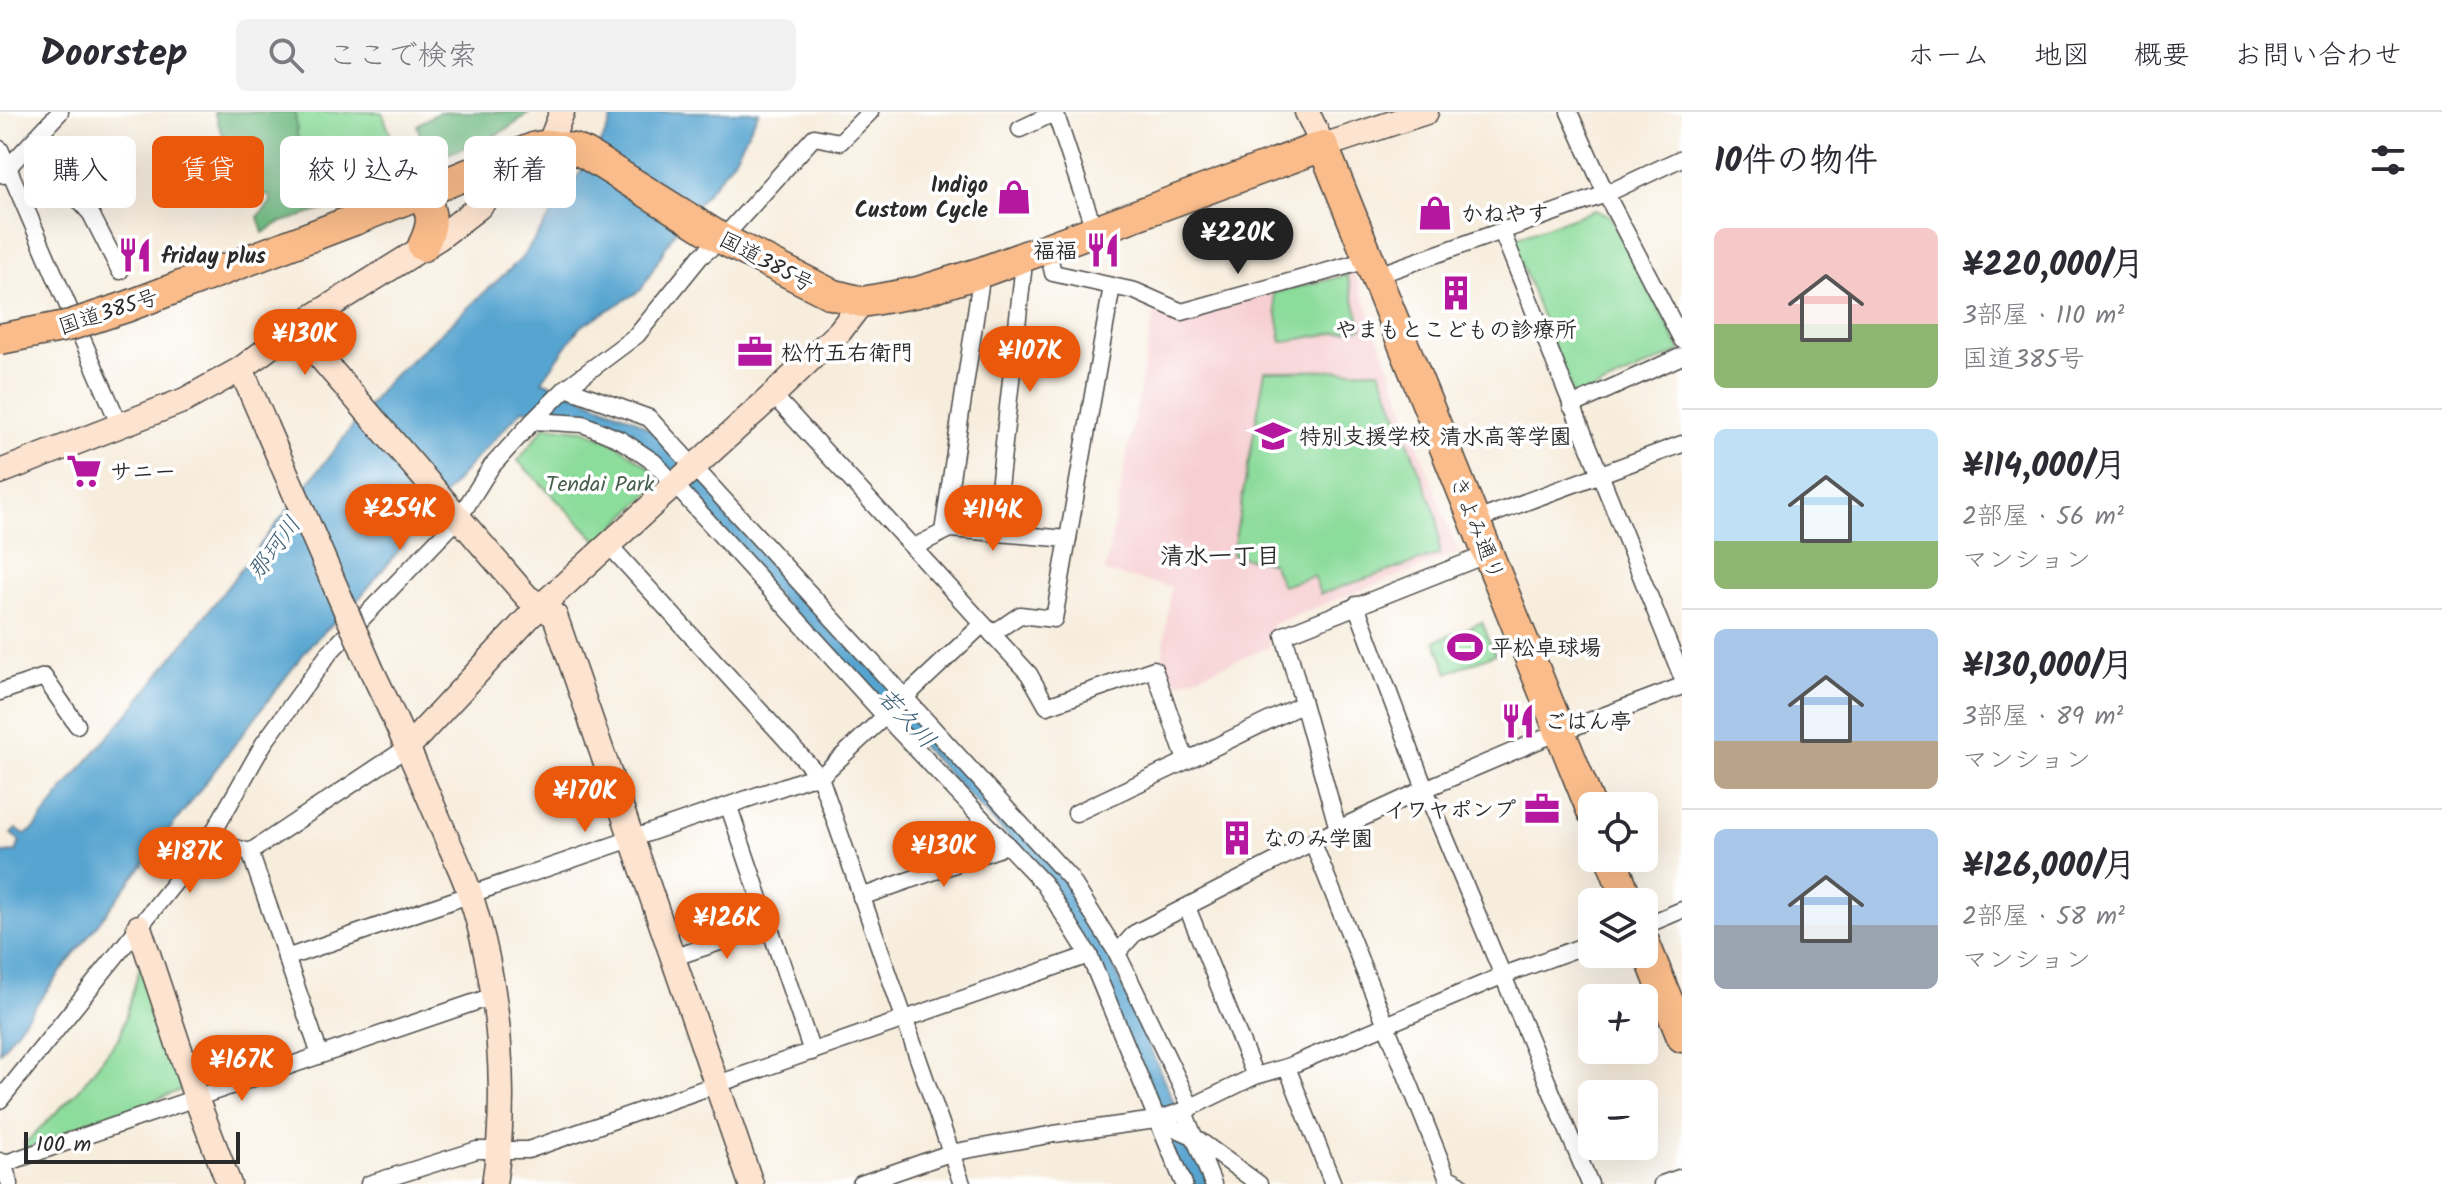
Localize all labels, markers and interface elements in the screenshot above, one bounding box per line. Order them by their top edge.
search box [236,19,796,91]
text: Doorstep [40,25,188,85]
icon: search [264,33,308,77]
text: ここで検索 [328,33,478,81]
text: ホーム [1907,34,1990,79]
text: 地図 [2034,34,2090,79]
text: 概要 [2134,34,2190,79]
text: お問い合わせ [2234,34,2402,79]
text: 10件の物件 [1714,135,1878,189]
chip: 購入 [24,136,136,208]
chip: 賃貸 [152,136,264,208]
chip: 絞り込み [280,136,448,208]
chip: 新着 [464,136,576,208]
icon: filters [2366,138,2410,182]
place label: Indigo Custom Cycle [855,169,988,229]
shop icon: Indigo Custom Cycle [995,178,1033,216]
shop icon: かねやす [1416,194,1454,232]
place label: かねやす [1461,198,1549,233]
pin: ¥220K [1182,208,1294,276]
text: ¥220K [1200,213,1276,255]
street label: 国道385号 [712,223,820,303]
restaurant icon: 福福 [1084,231,1122,269]
place label: 福福 [1033,235,1077,270]
restaurant icon: friday plus [116,236,154,274]
text: ¥220,000/月 [1962,239,2145,293]
place label: friday plus [161,240,267,275]
icon: home [1778,260,1874,356]
building icon: やまもとこどもの診療所 [1437,274,1475,312]
street label: 国道385号 [54,281,163,346]
text: 3部屋 · 110 m² [1962,295,2124,337]
pin: ¥130K [249,309,361,377]
text: ¥130K [271,314,339,356]
place label: やまもとこどもの診療所 [1335,314,1577,349]
pin: ¥107K [974,326,1086,394]
text: ¥107K [997,331,1063,373]
office icon: 松竹五右衛門 [736,333,774,371]
place label: 松竹五右衛門 [781,337,913,372]
text: 国道385号 [1962,339,2084,381]
school or university icon: 特別支援学校 清水高等学園 [1254,417,1292,455]
place label: 特別支援学校 清水高等学園 [1299,421,1571,456]
text: ¥114,000/月 [1962,440,2127,494]
supermarket icon: サニー [65,452,103,490]
place label: サニー [110,456,176,491]
icon: home [1778,461,1874,557]
park label: Tendai Park [546,468,655,503]
street label: きよみ通り [1439,471,1513,586]
pin: ¥254K [344,484,456,552]
pin: ¥114K [937,485,1049,553]
text: ¥254K [363,489,437,531]
text: ¥114K [962,490,1024,532]
text: 2部屋 · 56 m² [1962,496,2124,538]
water label: 那珂川 [238,508,312,589]
district label: 清水一丁目 [1160,538,1280,577]
text: マンション [1962,540,2091,582]
sports icon: 平松卓球場 [1446,628,1484,666]
place label: 平松卓球場 [1491,632,1601,667]
text: ¥130,000/月 [1962,640,2134,694]
icon: home [1778,661,1874,757]
water label: 若久川 [867,679,945,759]
text: 3部屋 · 89 m² [1962,696,2123,738]
restaurant icon: ごはん亭 [1499,702,1537,740]
place label: ごはん亭 [1544,706,1632,741]
text: マンション [1962,740,2091,782]
pin: ¥170K [529,766,641,834]
text: ¥170K [552,771,618,813]
office icon: イワヤポンプ [1523,790,1561,828]
map controls [1578,792,1658,1160]
button: locate [1578,792,1658,872]
place label: イワヤポンプ [1384,794,1516,829]
building icon: なのみ学園 [1218,819,1256,857]
pin: ¥130K [888,821,1000,889]
place label: なのみ学園 [1263,823,1373,858]
text: ¥130K [910,826,978,868]
pin: ¥187K [134,827,246,895]
text: ¥187K [156,832,224,874]
text: ¥126,000/月 [1962,840,2136,894]
icon: home [1778,861,1874,957]
button: layers [1578,888,1658,968]
pin: ¥126K [671,893,783,961]
text: 2部屋 · 58 m² [1962,896,2125,938]
text: ¥126K [693,898,761,940]
text: マンション [1962,940,2091,982]
button: + [1578,984,1658,1064]
pin: ¥167K [186,1035,298,1103]
text: ¥167K [209,1040,275,1082]
button: − [1578,1080,1658,1160]
scale bar [24,1128,240,1164]
text: 100 m [36,1128,91,1163]

